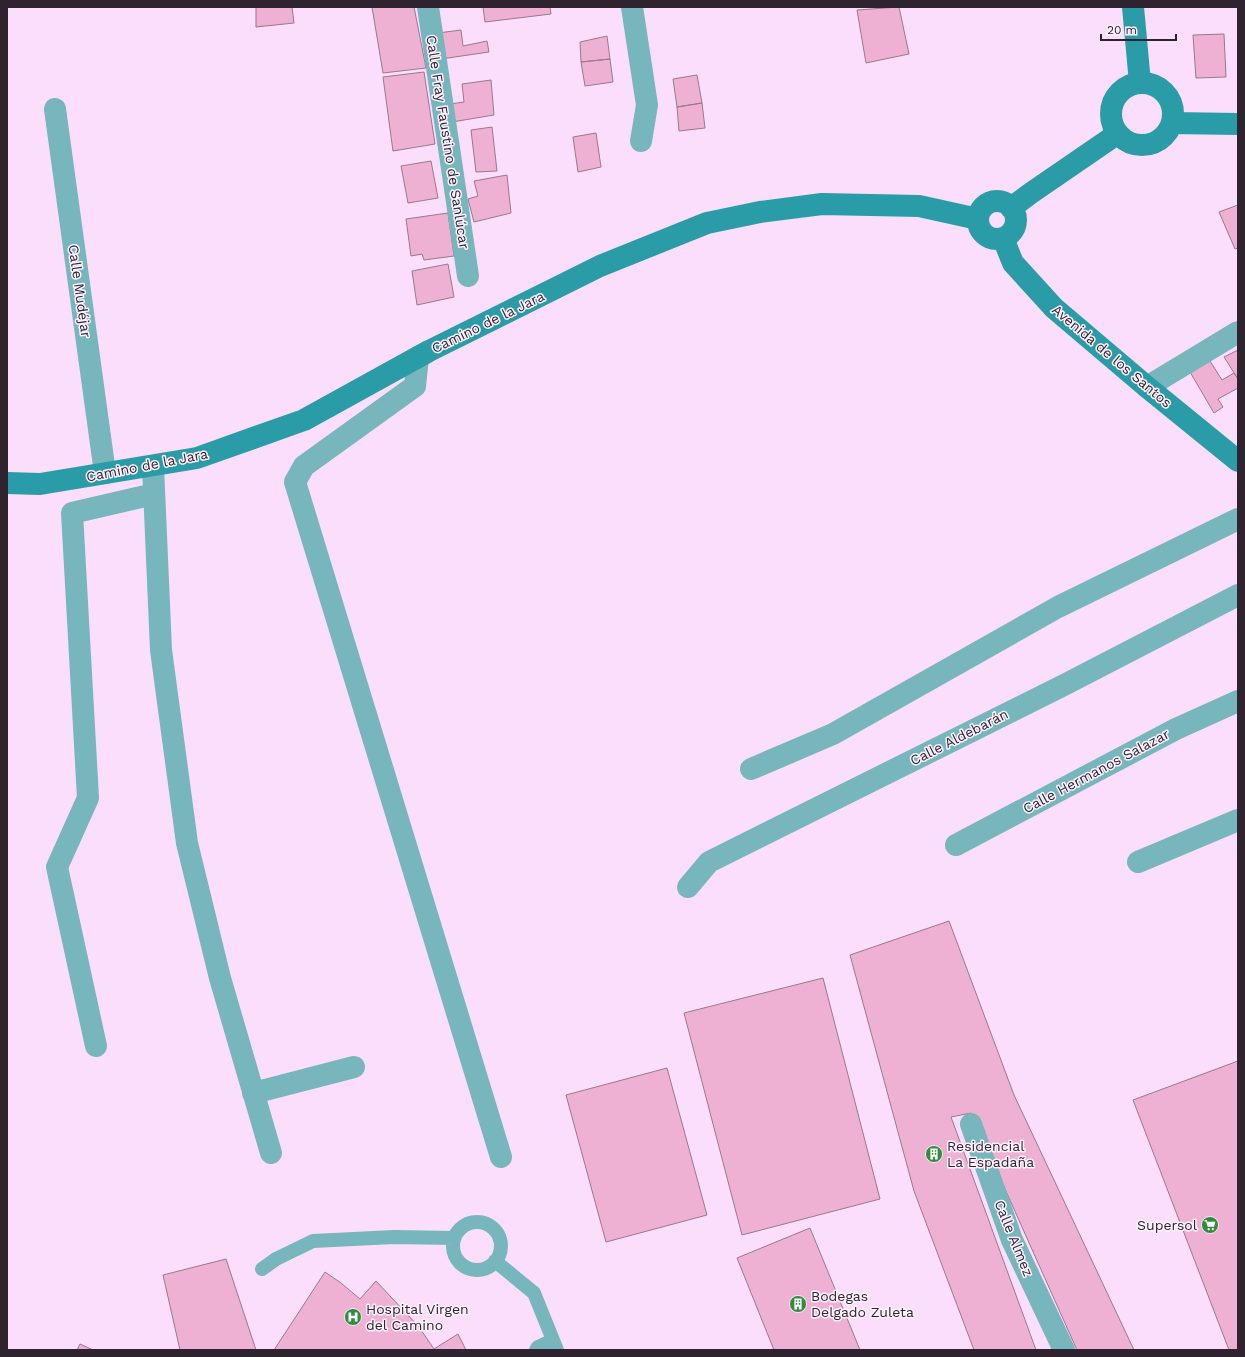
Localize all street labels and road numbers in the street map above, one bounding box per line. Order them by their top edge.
street label: Calle Fray Faustino de Sanlúcar [423,34,473,250]
street label: Calle Mudéjar [66,244,94,339]
street label: Camino de la Jara [429,288,547,356]
street label: Avenida de los Santos [1049,301,1175,411]
street label: Camino de la Jara [85,445,209,485]
street label: Calle Aldebarán [907,705,1011,769]
street label: Calle Hermanos Salazar [1020,725,1172,816]
street label: Calle Almez [991,1198,1037,1278]

